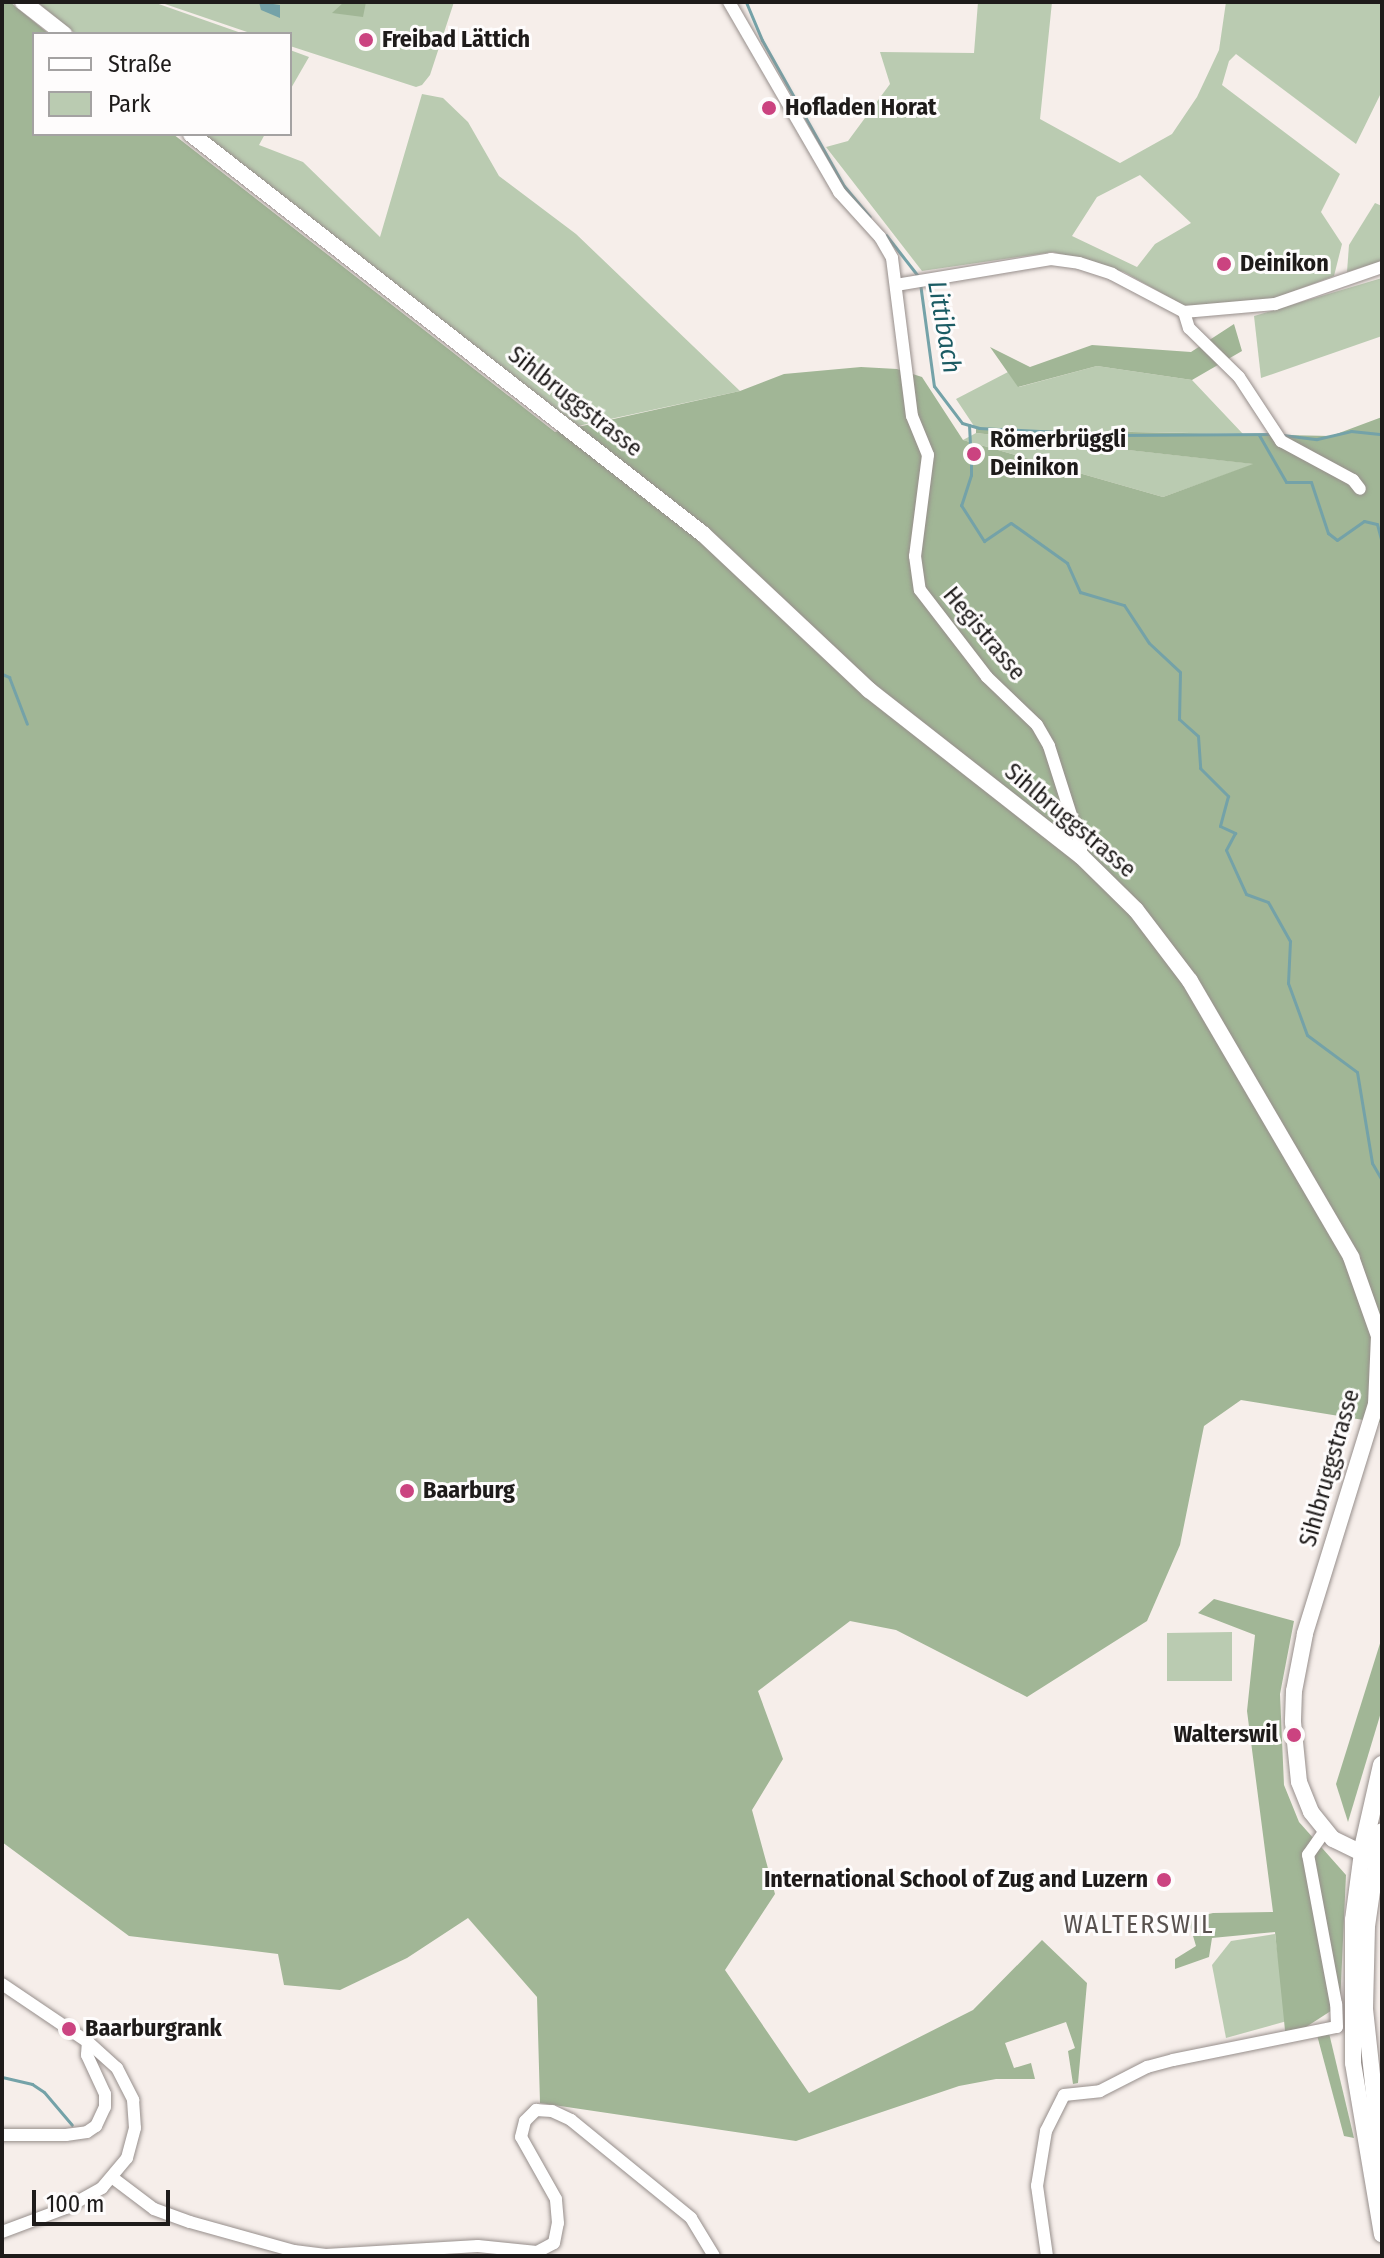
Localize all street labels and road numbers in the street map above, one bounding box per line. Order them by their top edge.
street label: Sihlbruggstrasse [502,341,648,463]
street label: Hegistrasse [937,581,1031,687]
street label: Sihlbruggstrasse [999,758,1141,884]
street label: Sihlbruggstrasse [1294,1386,1366,1550]

